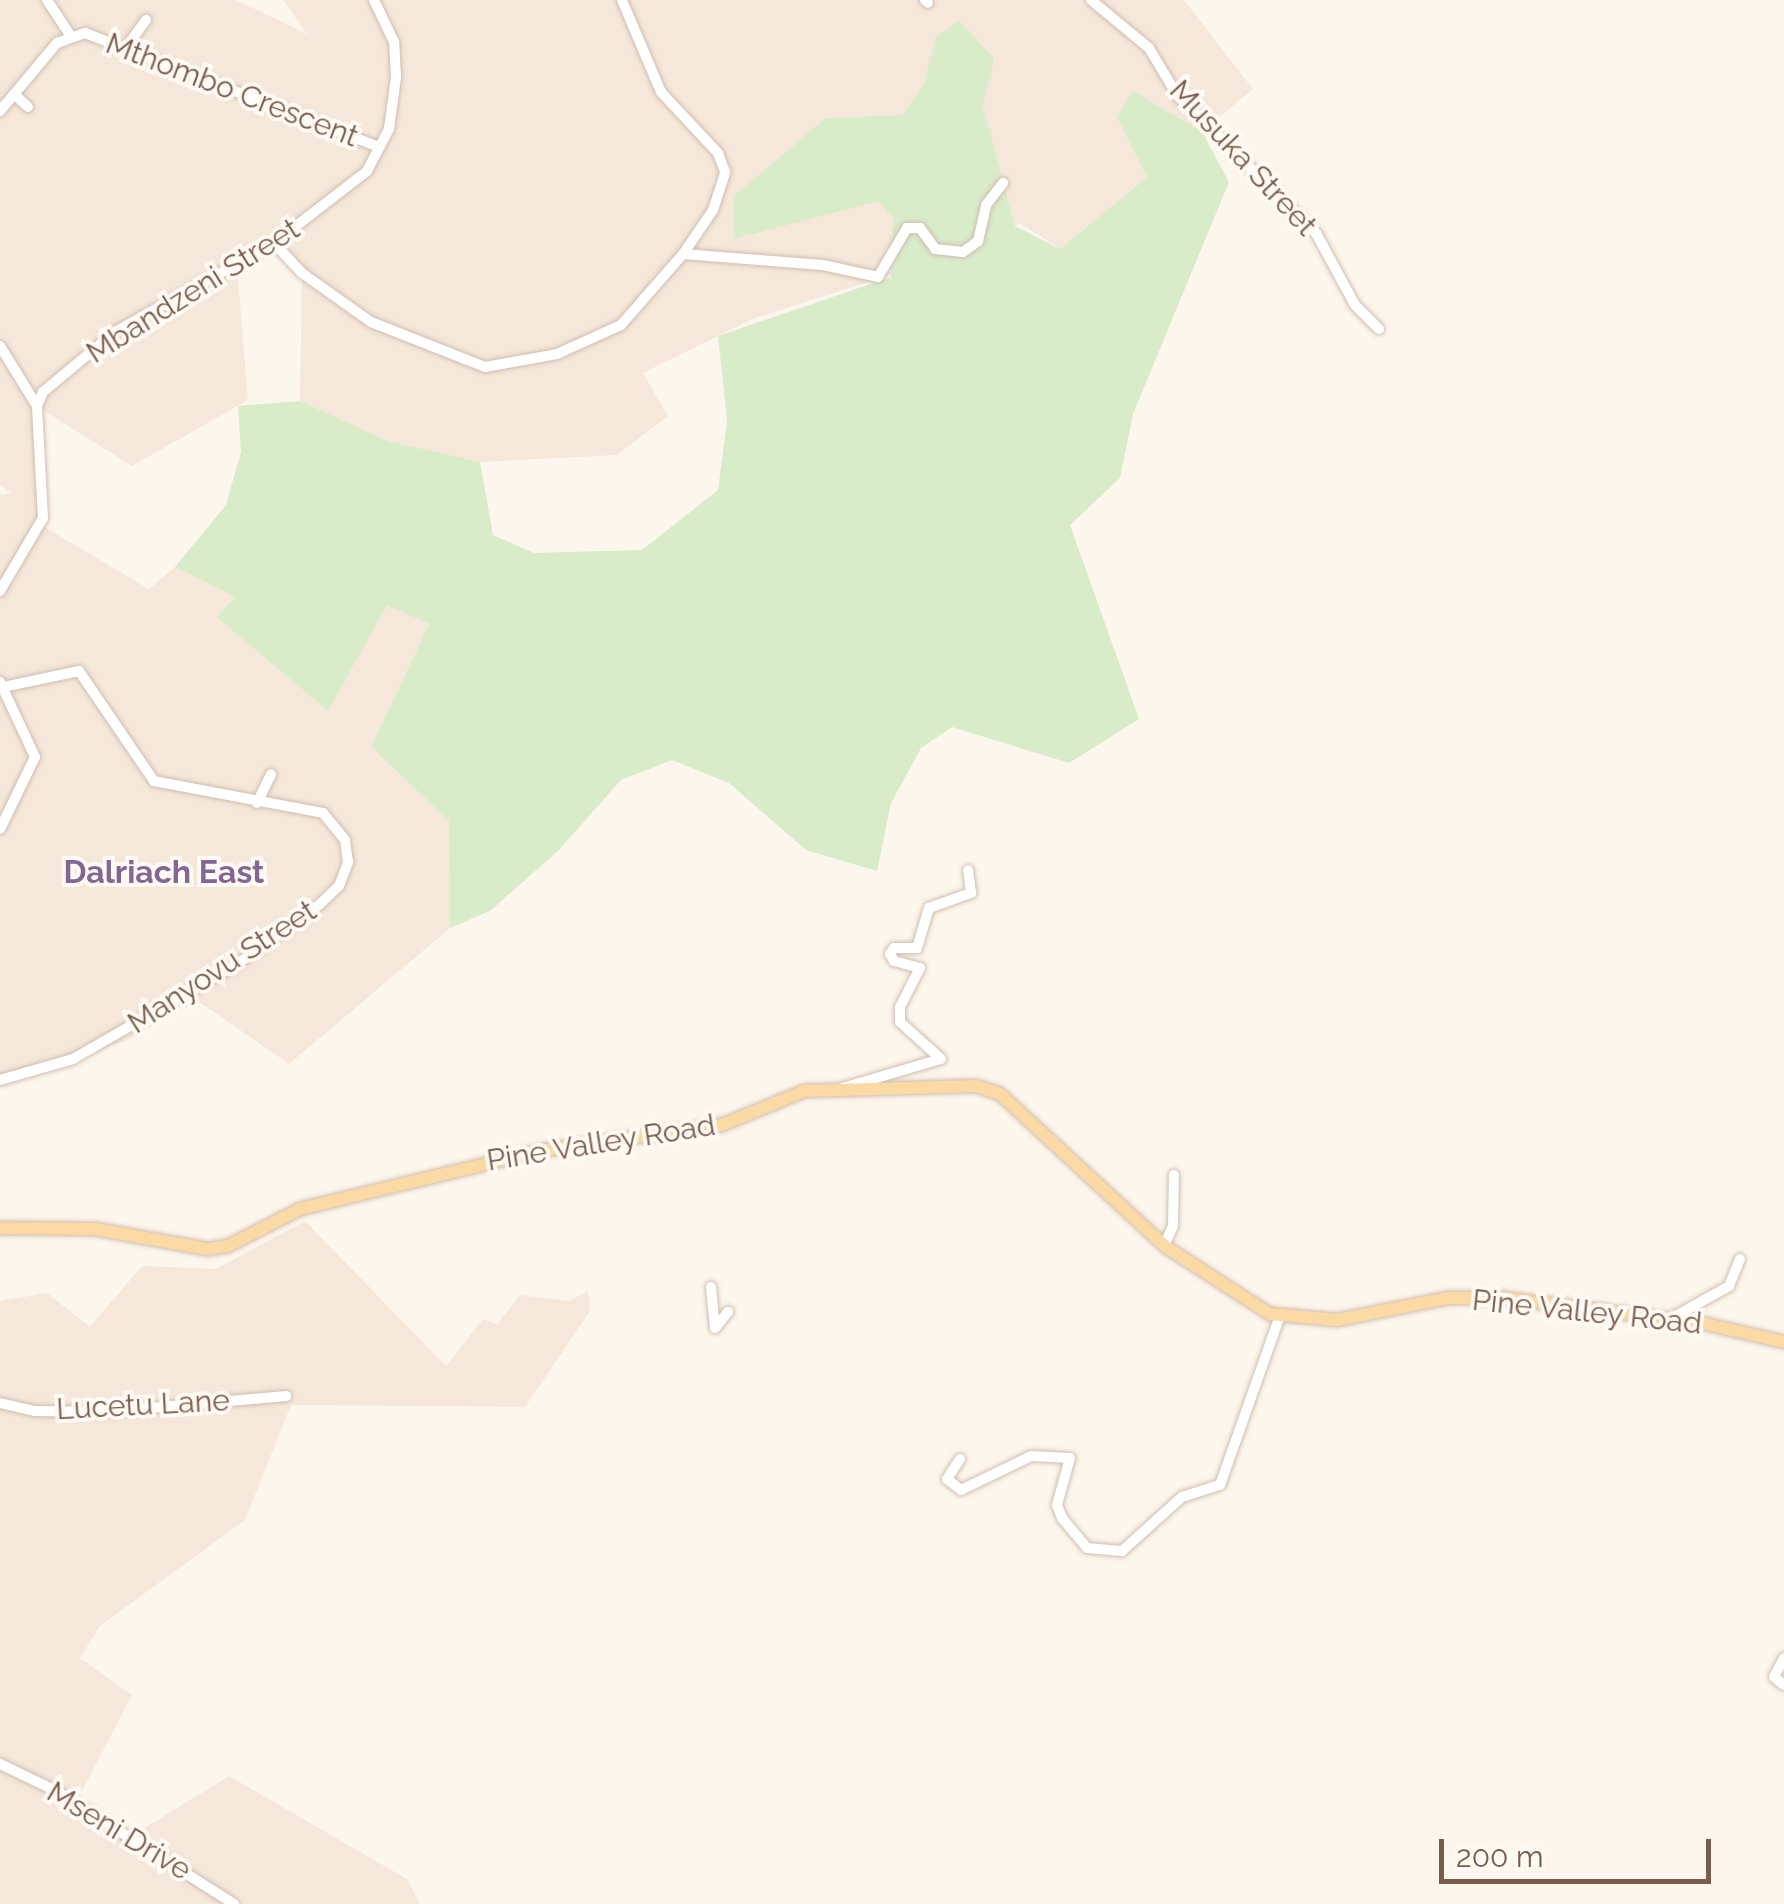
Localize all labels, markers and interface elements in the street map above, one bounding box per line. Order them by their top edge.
street label: Mthombo Crescent [101,25,363,155]
street label: Musuka Street [1162,73,1324,243]
street label: Mbandzeni Street [80,211,306,371]
district label: Dalriach East [64,853,264,891]
street label: Manyovu Street [121,893,323,1041]
street label: Pine Valley Road [483,1107,719,1179]
street label: Pine Valley Road [1470,1282,1704,1342]
street label: Lucetu Lane [55,1382,231,1428]
street label: Mseni Drive [41,1774,197,1888]
scale bar [1444,1819,1716,1881]
text: 200 m [1456,1839,1544,1874]

